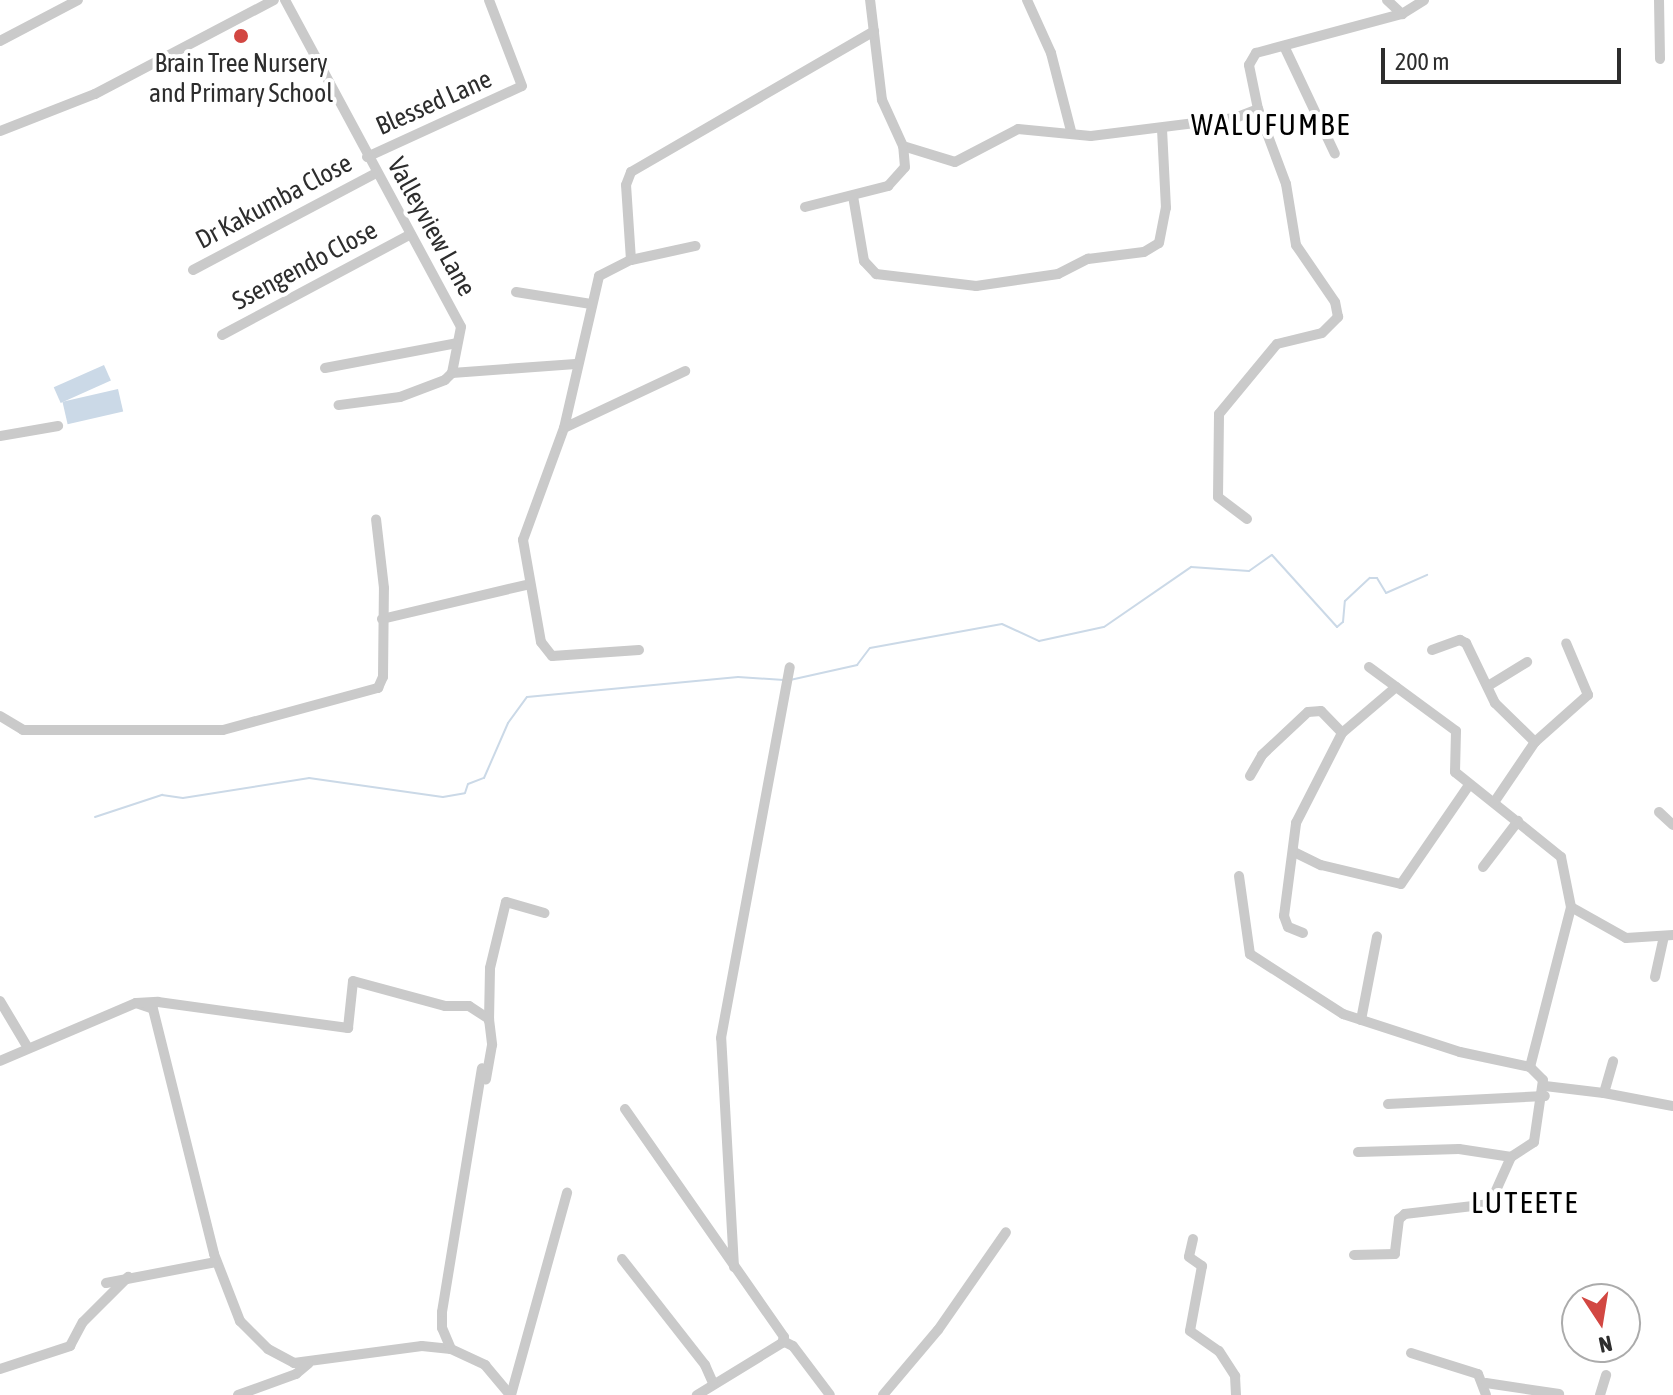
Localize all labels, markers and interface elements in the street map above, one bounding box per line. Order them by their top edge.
marker: Brain Tree Nursery and Primary School [232,27,250,45]
scale bar [1385,32,1625,82]
place label: Brain Tree Nursery and Primary School [149,48,333,110]
text: 200 m [1395,48,1449,75]
street label: Blessed Lane [371,64,497,142]
district label: WALUFUMBE [1191,106,1351,142]
street label: Dr Kakumba Close [191,148,357,256]
street label: Valleyview Lane [380,152,482,302]
street label: Ssengendo Close [227,215,383,317]
district label: LUTEETE [1471,1184,1579,1220]
north arrow [1561,1283,1641,1363]
text: N [1597,1330,1615,1359]

